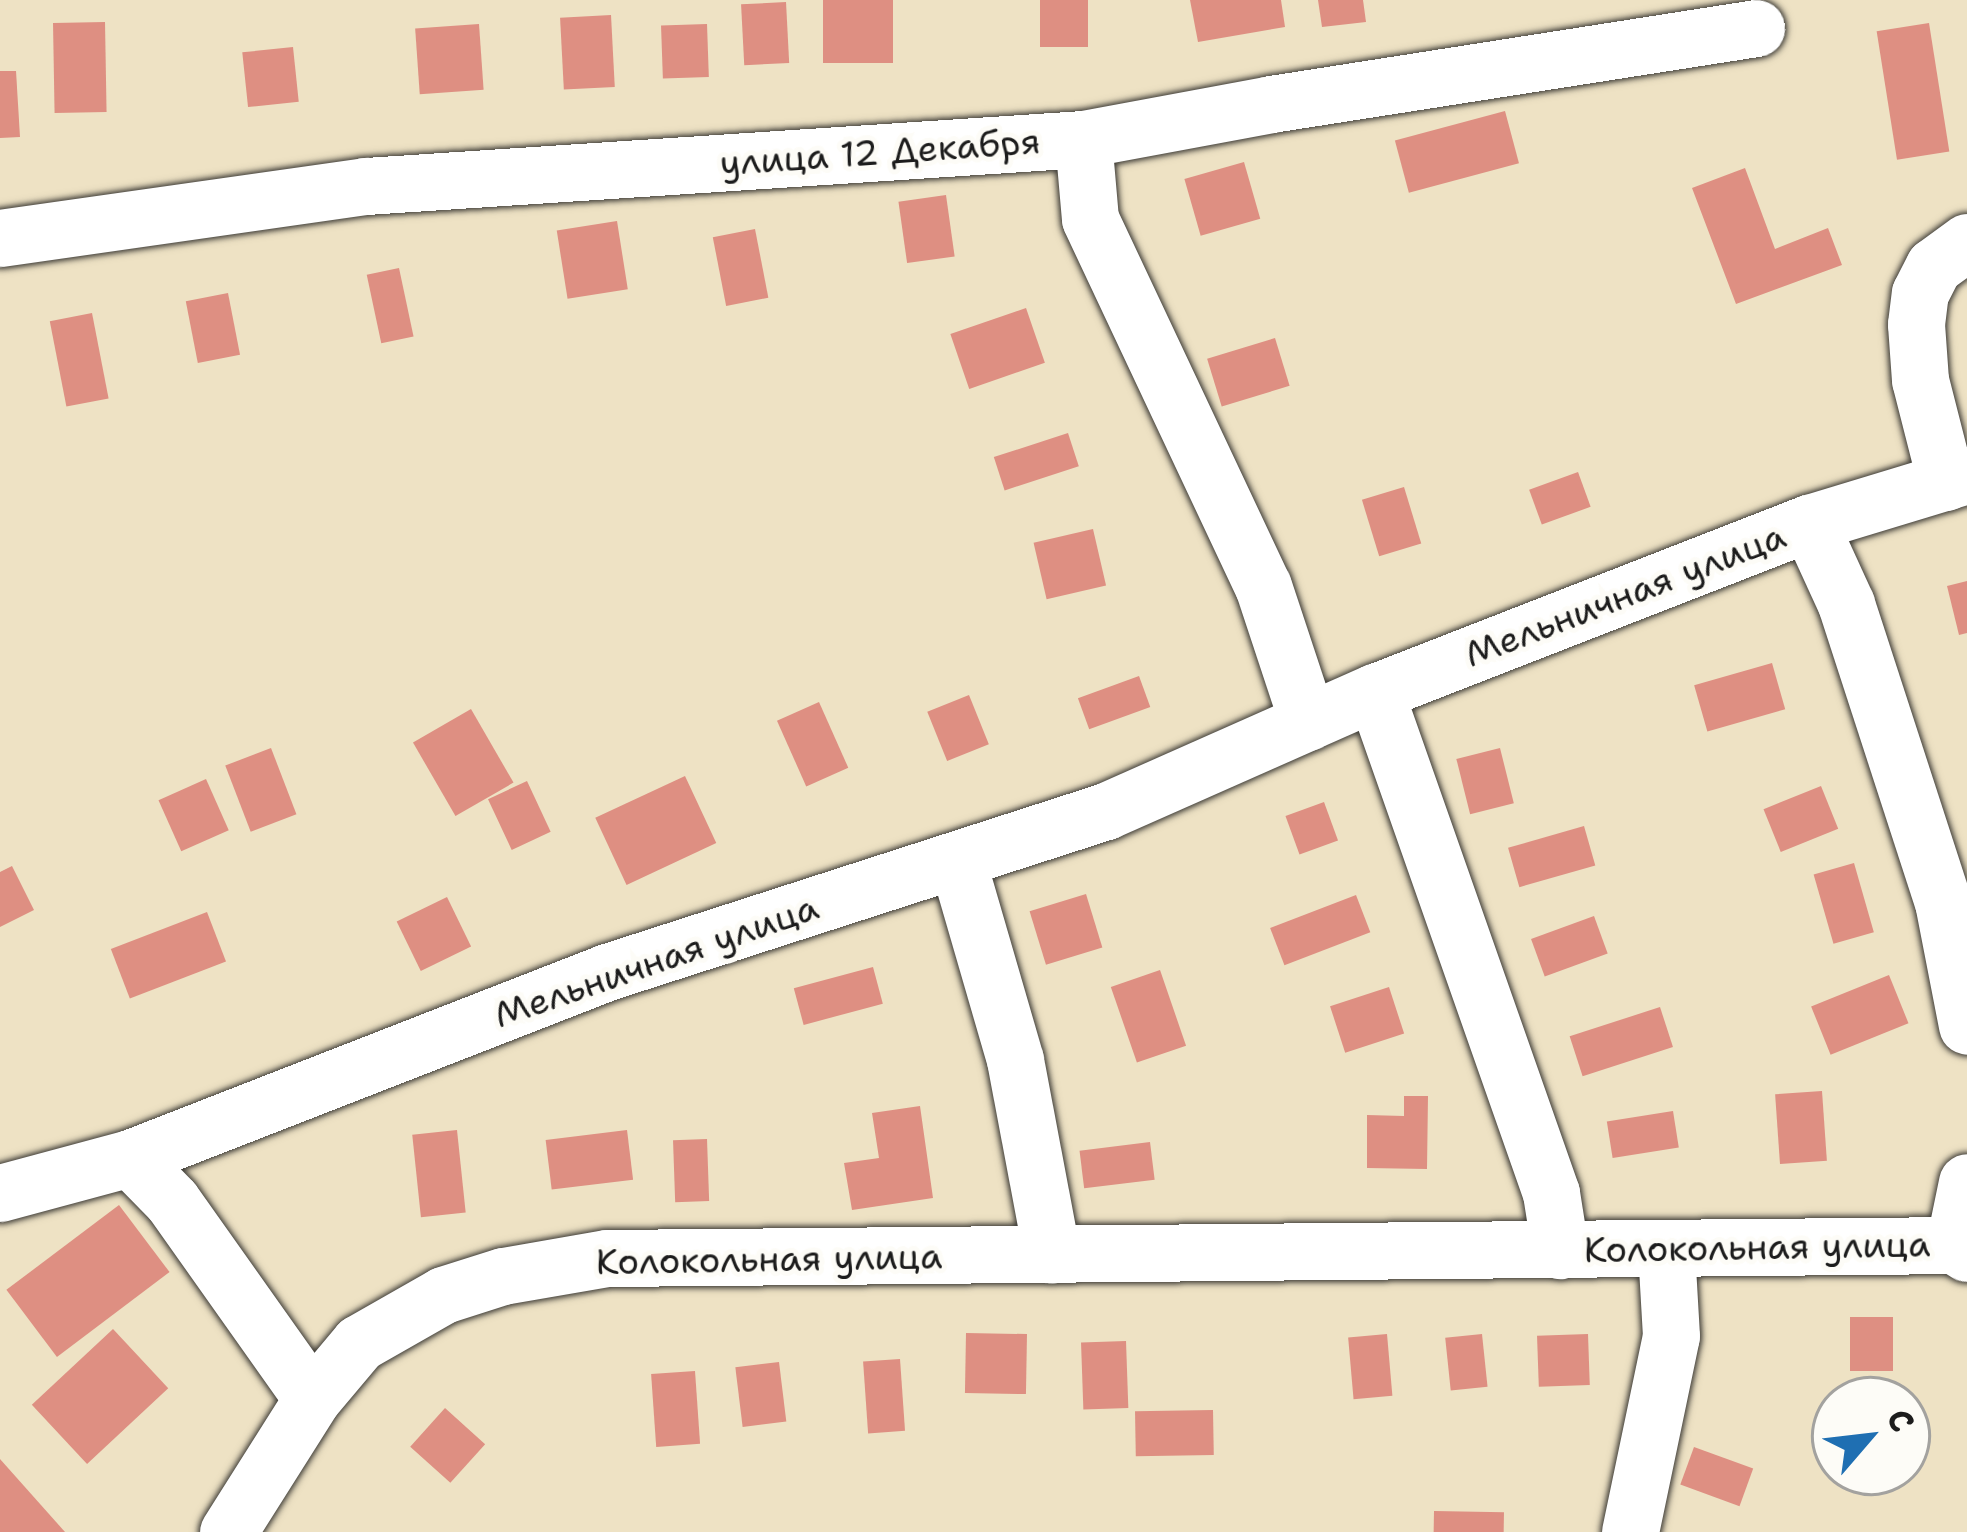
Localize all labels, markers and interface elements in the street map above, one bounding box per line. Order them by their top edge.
street label: улица 12 Декабря [718,119,1042,185]
street label: Мельничная улица [1459,514,1791,676]
street label: Мельничная улица [488,885,824,1037]
street label: Колокольная улица [1583,1222,1931,1272]
street label: Колокольная улица [595,1234,943,1284]
north arrow [1811,1376,1931,1496]
text: С [1876,1401,1925,1440]

